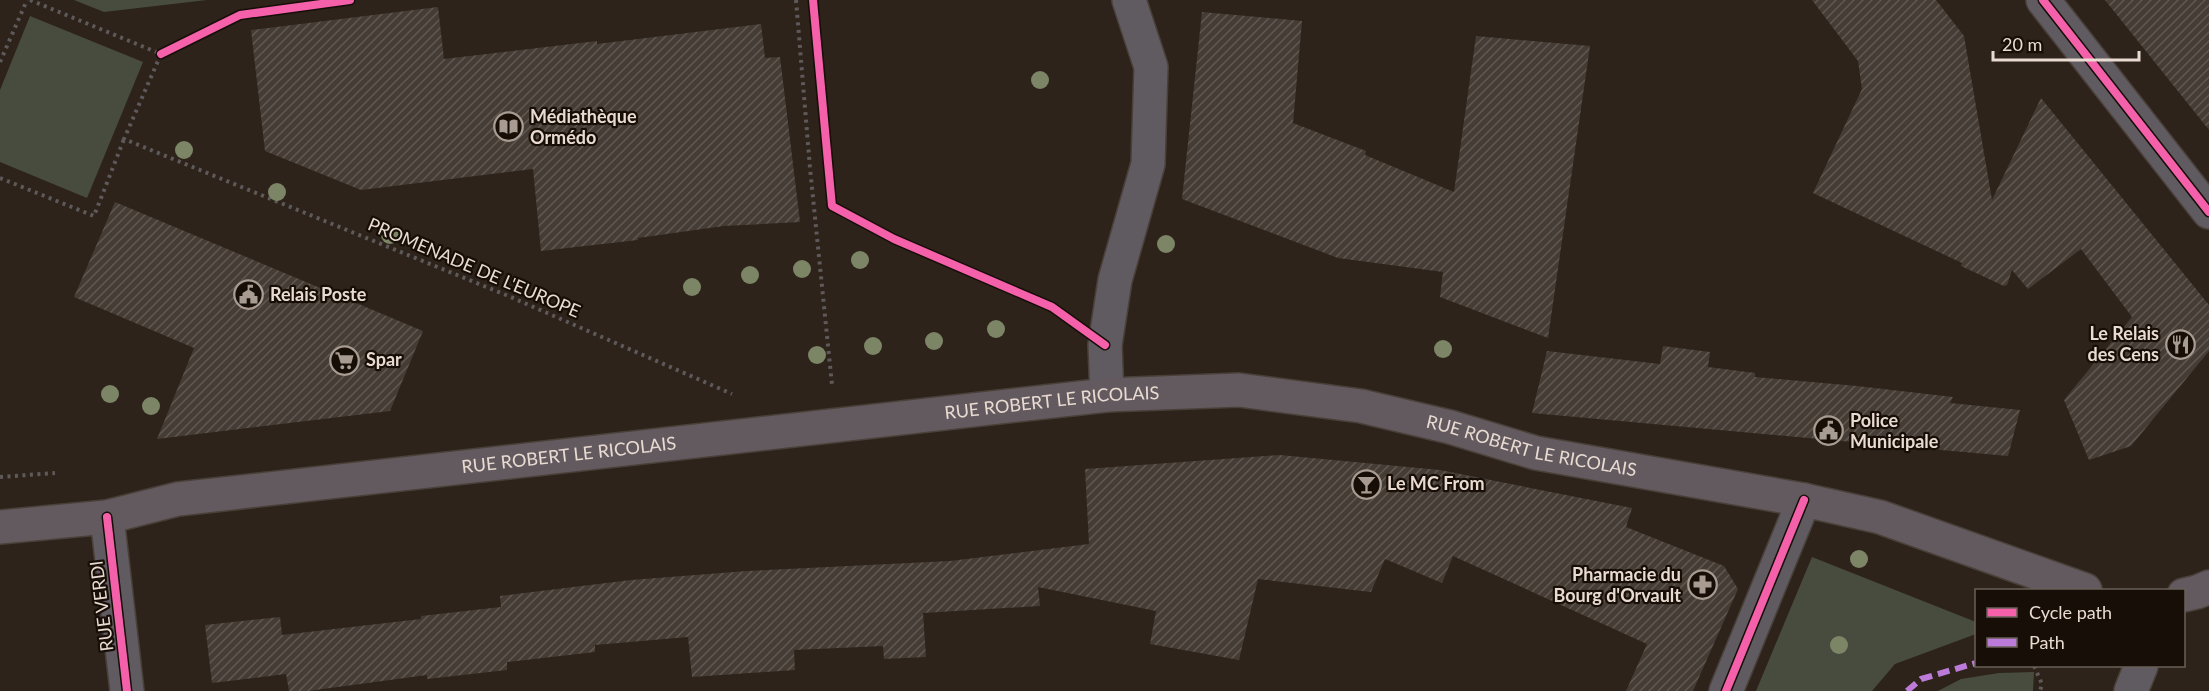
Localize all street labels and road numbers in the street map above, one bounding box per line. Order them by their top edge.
street label: PROMENADE DE L'EUROPE [365,212,584,322]
street label: RUE ROBERT LE RICOLAIS [943,381,1160,423]
street label: RUE ROBERT LE RICOLAIS [1424,410,1638,480]
street label: RUE ROBERT LE RICOLAIS [460,431,677,477]
street label: RUE VERDI [85,559,117,653]

